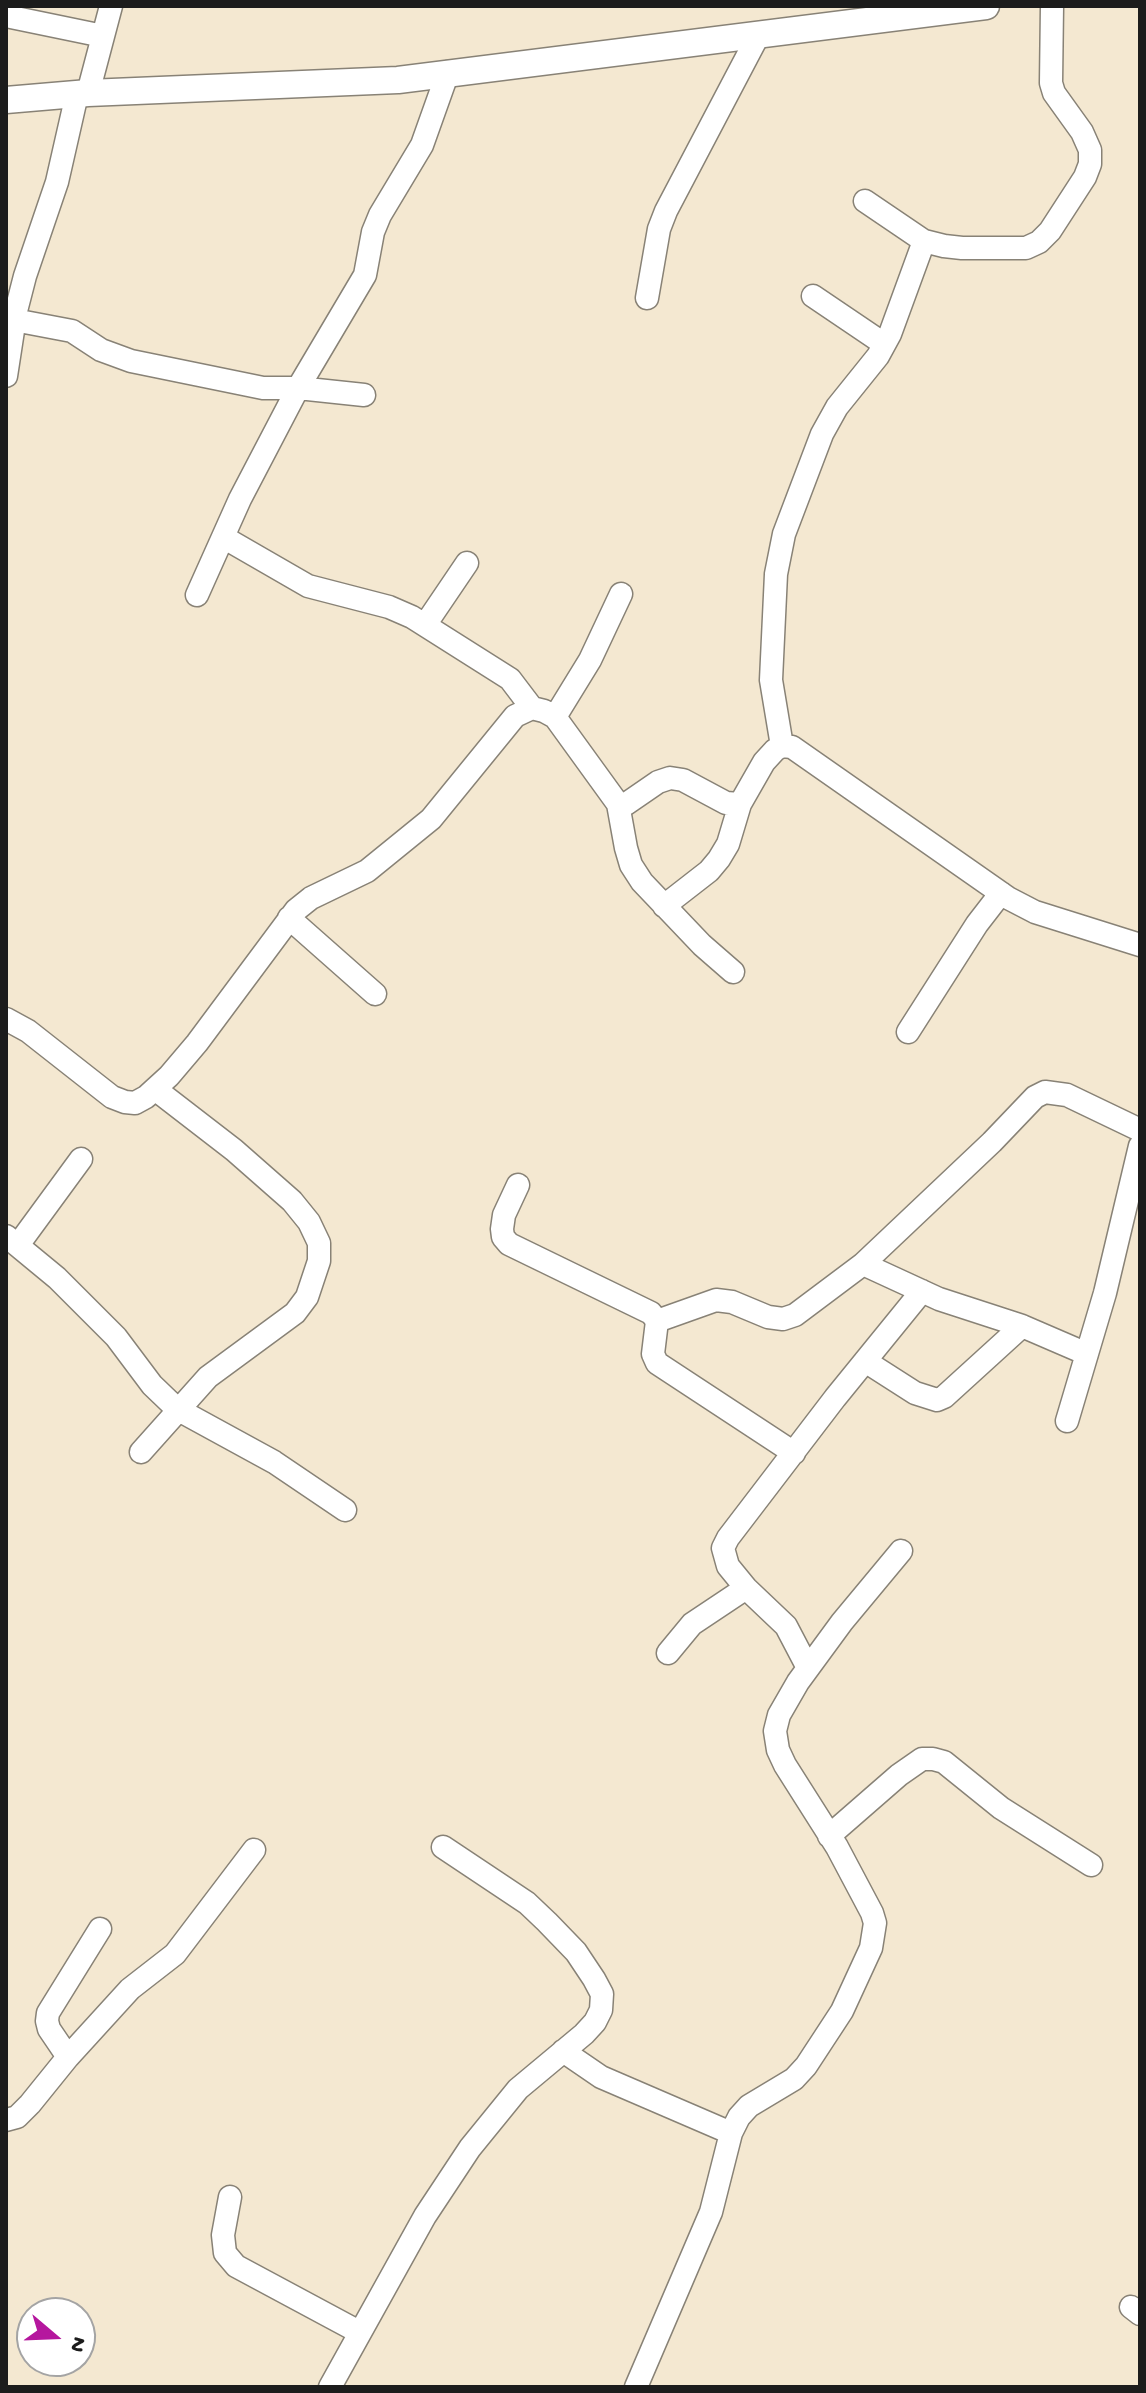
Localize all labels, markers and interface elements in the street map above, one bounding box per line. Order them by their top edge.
north arrow [16,2297,96,2377]
text: N [62,2333,91,2355]

